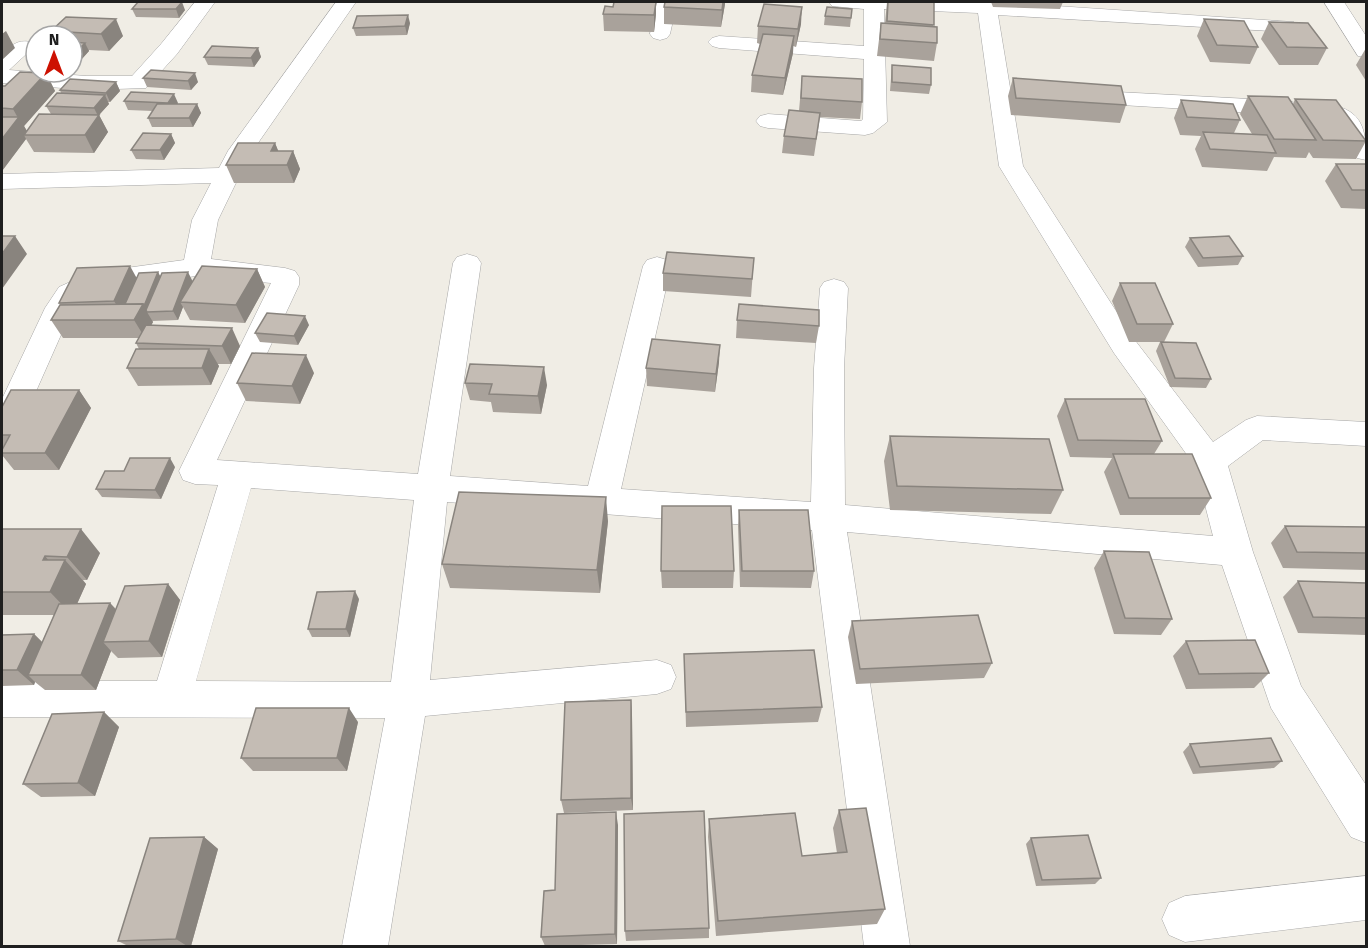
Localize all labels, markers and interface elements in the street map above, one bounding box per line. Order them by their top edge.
north arrow [24,24,84,84]
text: N [49,30,59,49]

